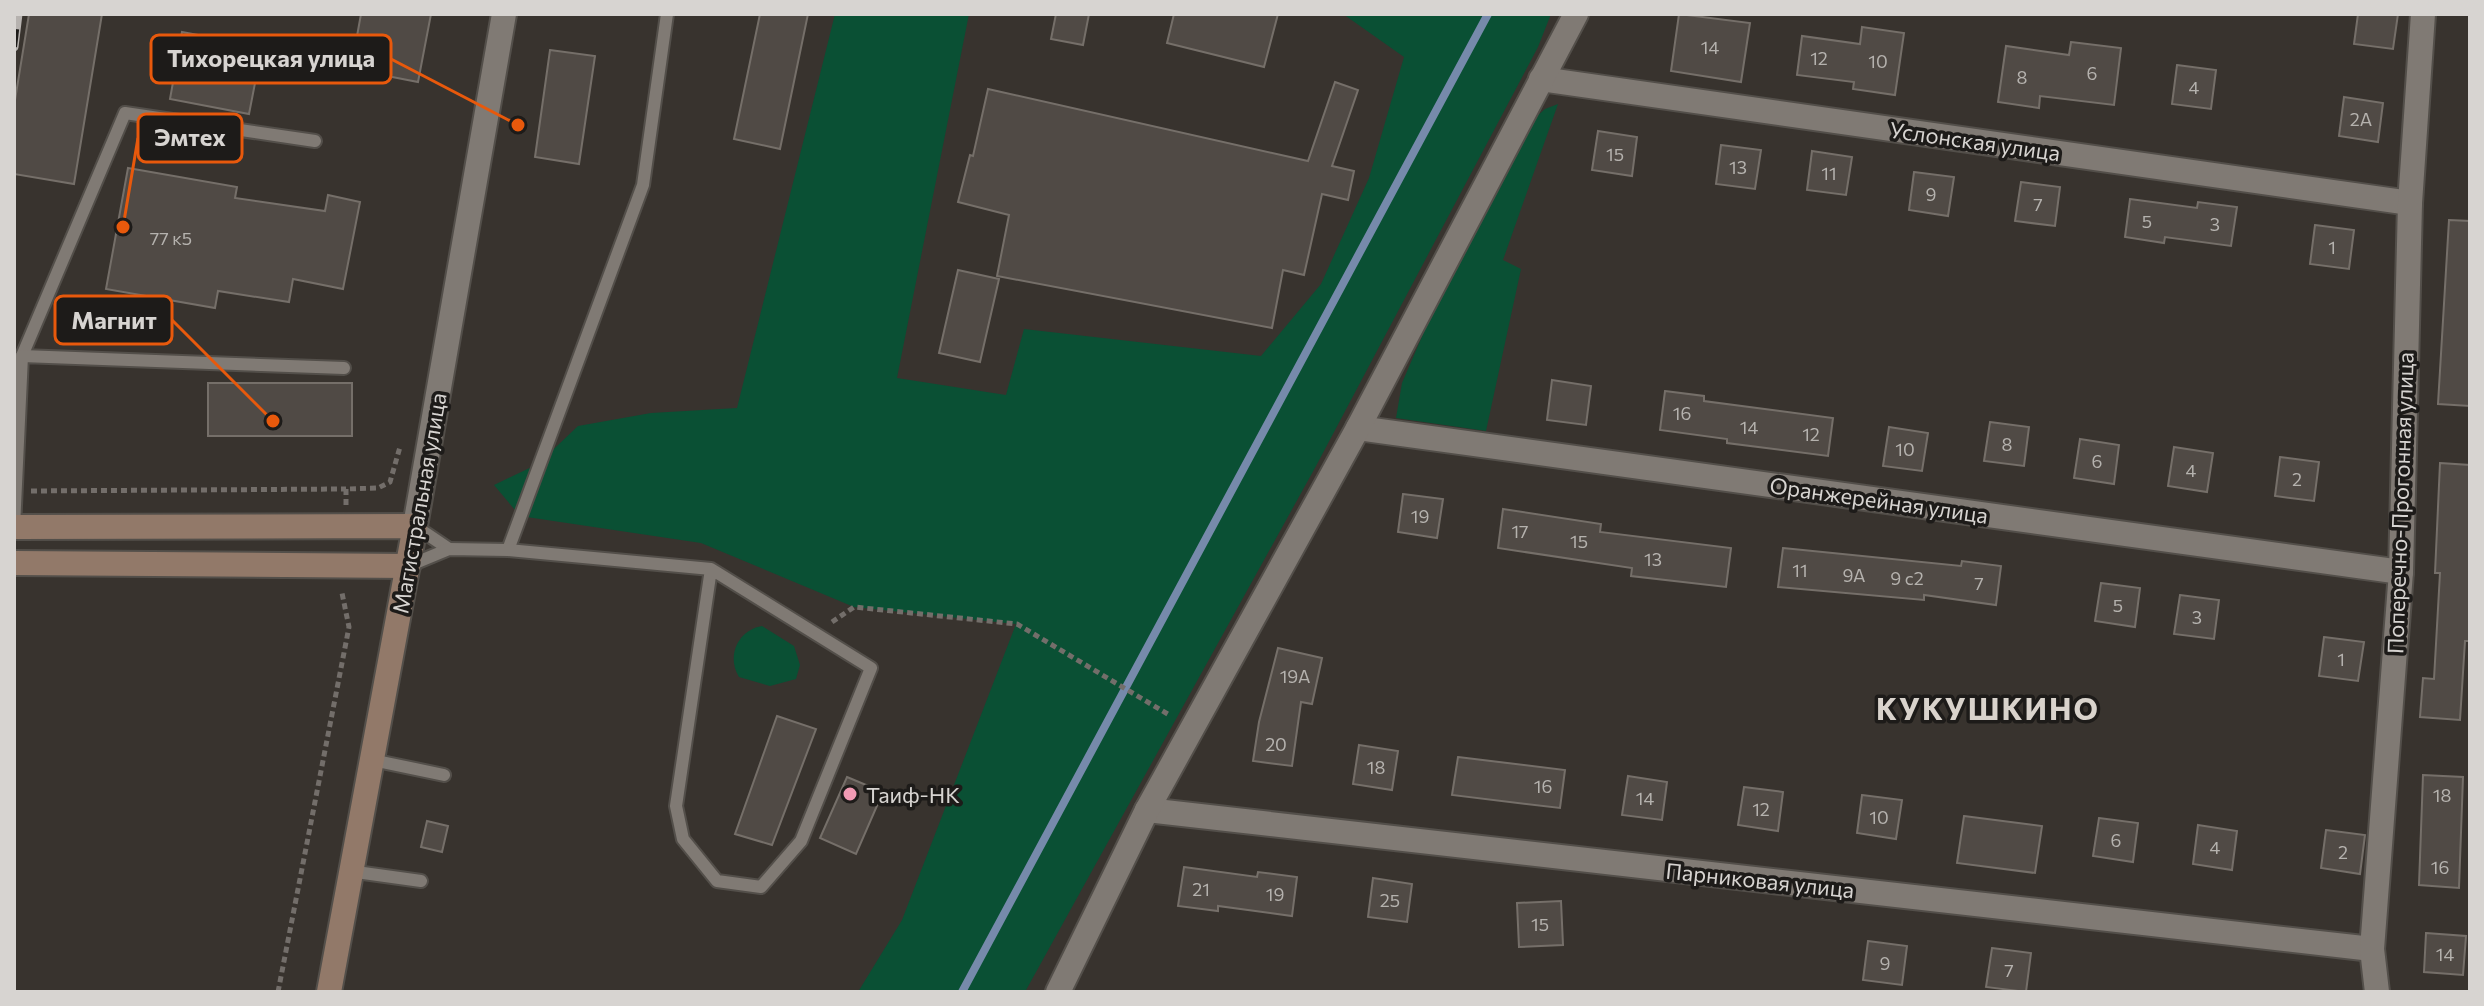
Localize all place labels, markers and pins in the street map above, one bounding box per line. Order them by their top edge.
callout: Тихорецкая улица [151,35,391,83]
callout: Эмтех [138,114,242,162]
callout: Магнит [55,296,172,344]
place label: Таиф-НК [866,781,960,808]
marker: Таиф-НК [841,785,859,803]

